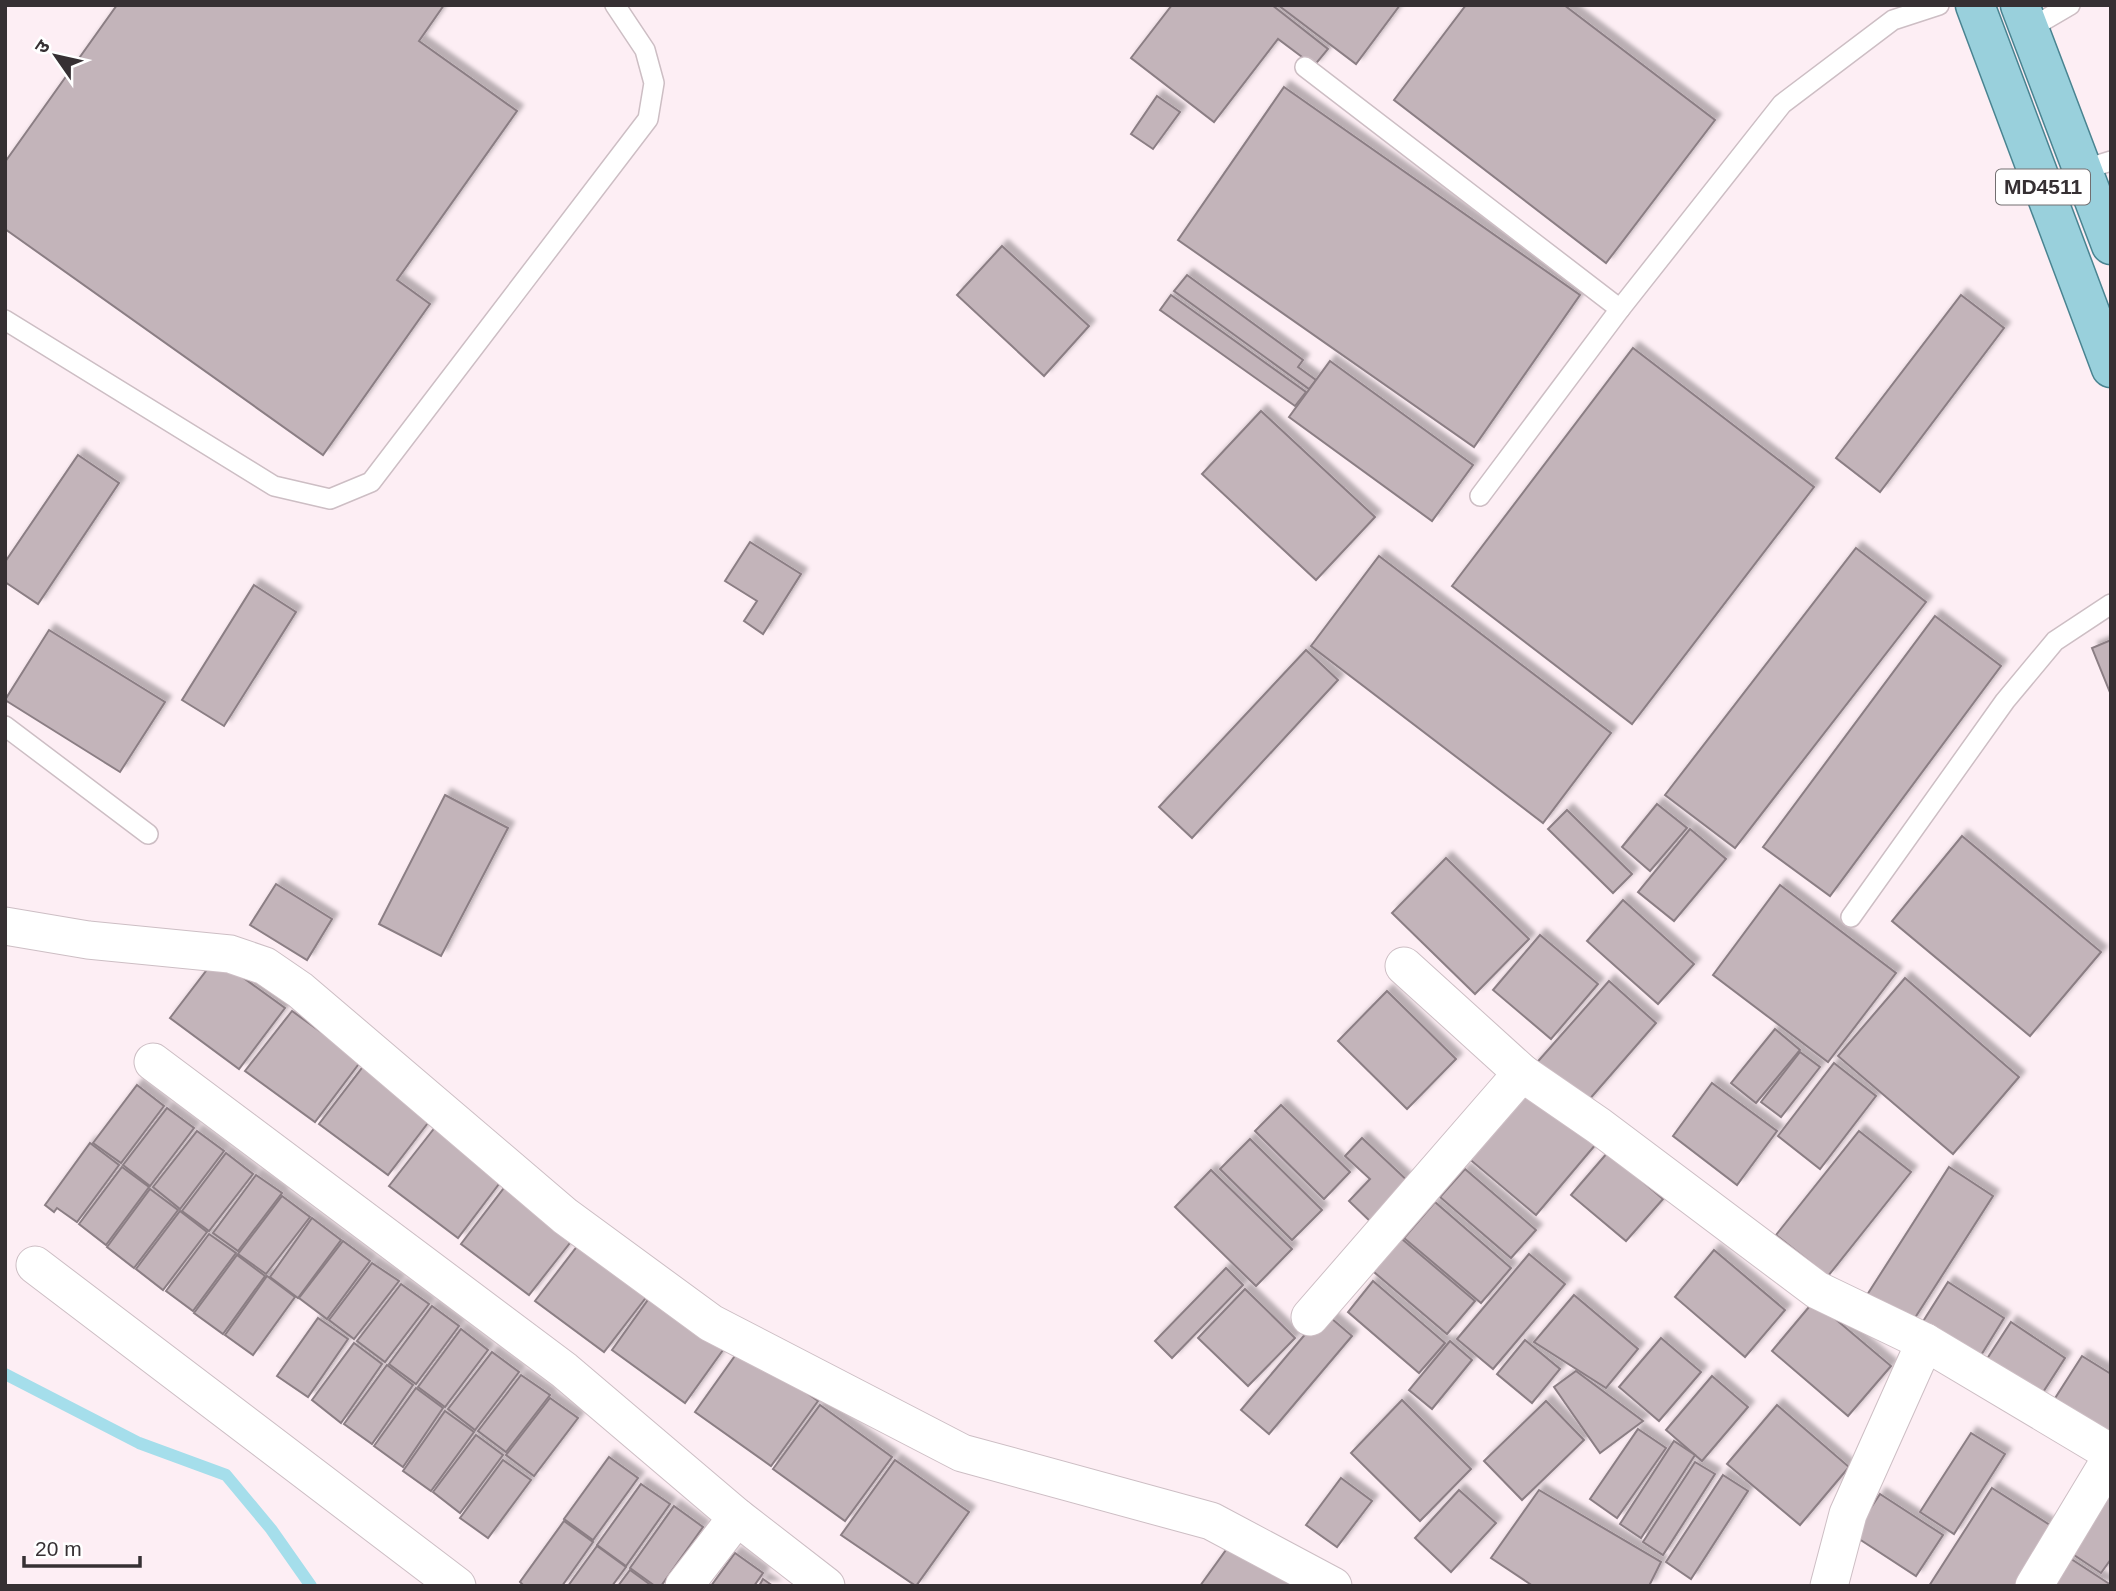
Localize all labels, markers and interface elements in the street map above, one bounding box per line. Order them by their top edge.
north arrow [21,21,91,91]
text: उ [31,36,55,57]
road number: MD4511 [1996,170,2090,204]
scale bar [24,1524,140,1568]
text: 20 m [35,1537,82,1560]

